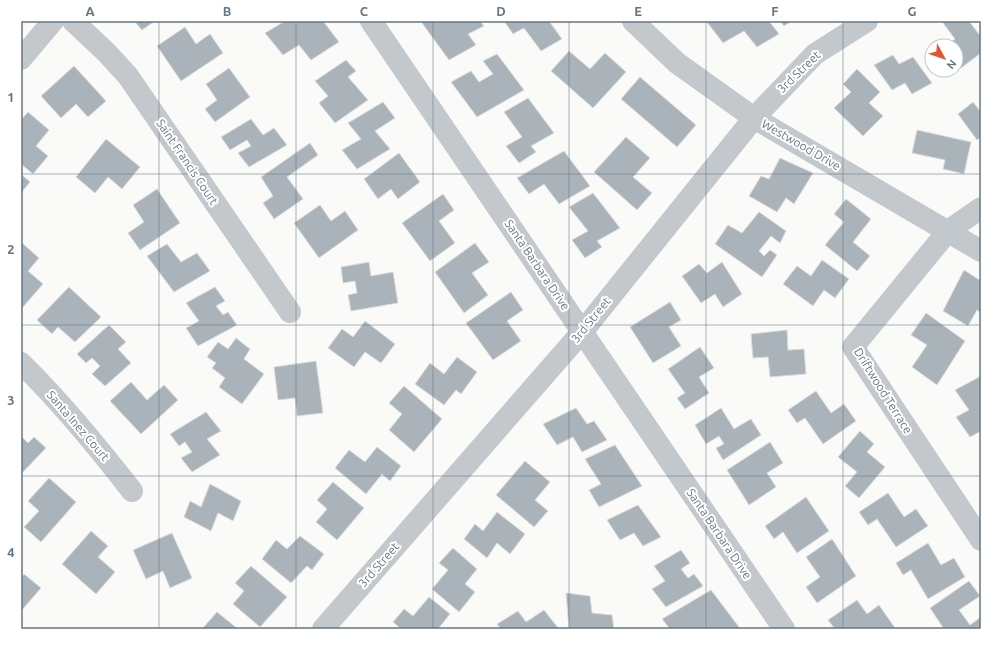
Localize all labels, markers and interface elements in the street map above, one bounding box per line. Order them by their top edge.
text: A [85,4,95,18]
text: B [223,4,232,18]
text: C [360,4,369,18]
text: D [496,4,506,18]
text: E [634,4,642,18]
text: F [771,4,779,18]
text: G [908,4,917,18]
north arrow [924,38,964,78]
street label: 3rd Street [775,48,823,95]
text: N [944,57,959,71]
text: 1 [7,90,15,104]
street label: Saint Francis Court [154,117,221,207]
street label: Westwood Drive [759,117,843,172]
street label: Santa Barbara Drive [502,217,573,312]
text: 2 [7,242,15,256]
street label: 3rd Street [568,294,613,345]
street label: Driftwood Terrace [852,346,915,436]
street label: Santa Inez Court [45,388,112,463]
text: 3 [7,393,15,407]
street label: Santa Barbara Drive [684,486,755,581]
street label: 3rd Street [356,540,402,590]
text: 4 [7,545,15,559]

